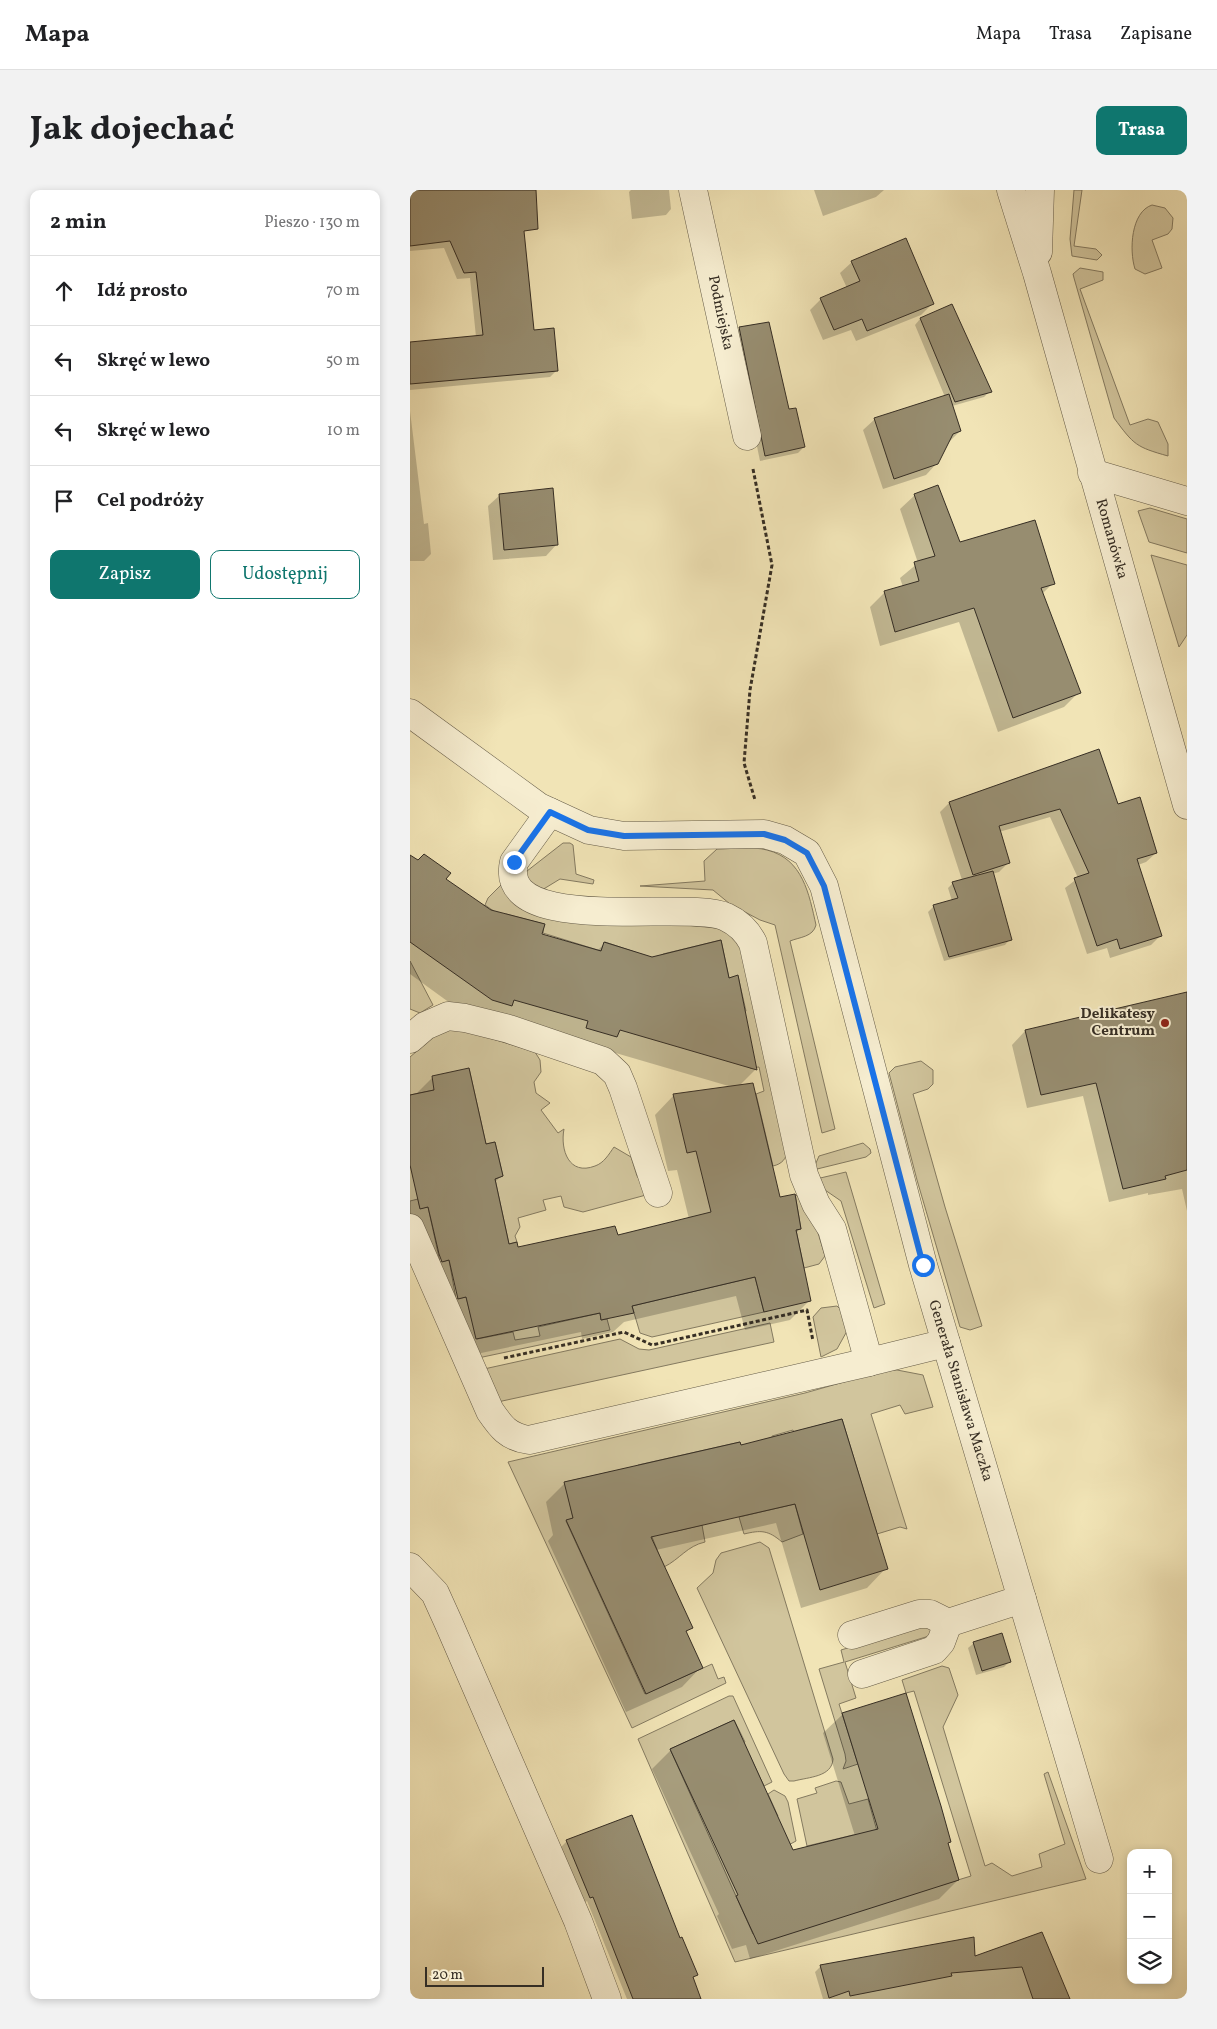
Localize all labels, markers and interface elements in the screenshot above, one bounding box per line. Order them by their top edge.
text: Mapa [25,18,90,52]
text: Mapa [976,22,1021,47]
text: Trasa [1049,22,1092,47]
text: Zapisane [1120,22,1192,47]
text: Jak dojechać [30,106,234,154]
button: Trasa [1096,106,1187,155]
text: 2 min [50,208,107,237]
text: Pieszo · 130 m [264,212,360,234]
street label: Podmiejska [702,274,738,352]
icon: ahead [50,277,78,305]
text: Idź prosto [97,278,188,304]
text: 70 m [326,280,360,302]
icon: left [50,347,78,375]
text: Skręć w lewo [97,348,210,374]
text: 50 m [326,350,360,372]
icon: left [50,417,78,445]
text: Skręć w lewo [97,418,210,444]
text: 10 m [327,420,360,442]
icon: arrive [50,487,78,515]
text: Cel podróży [97,488,204,514]
street label: Romanówka [1090,496,1132,582]
button: Zapisz [50,550,200,599]
button: Udostępnij [210,550,360,599]
route end [503,851,526,874]
place label: Delikatesy Centrum [1081,1004,1156,1042]
marker: Delikatesy Centrum [1159,1017,1171,1029]
route start [912,1254,935,1277]
street label: Generała Stanisława Maczka [922,1298,998,1484]
map controls [1127,1849,1172,1984]
button: + [1127,1849,1172,1894]
button: − [1127,1894,1172,1939]
button: layers [1127,1939,1172,1984]
scale bar [425,1964,544,1987]
text: 20 m [432,1966,463,1985]

